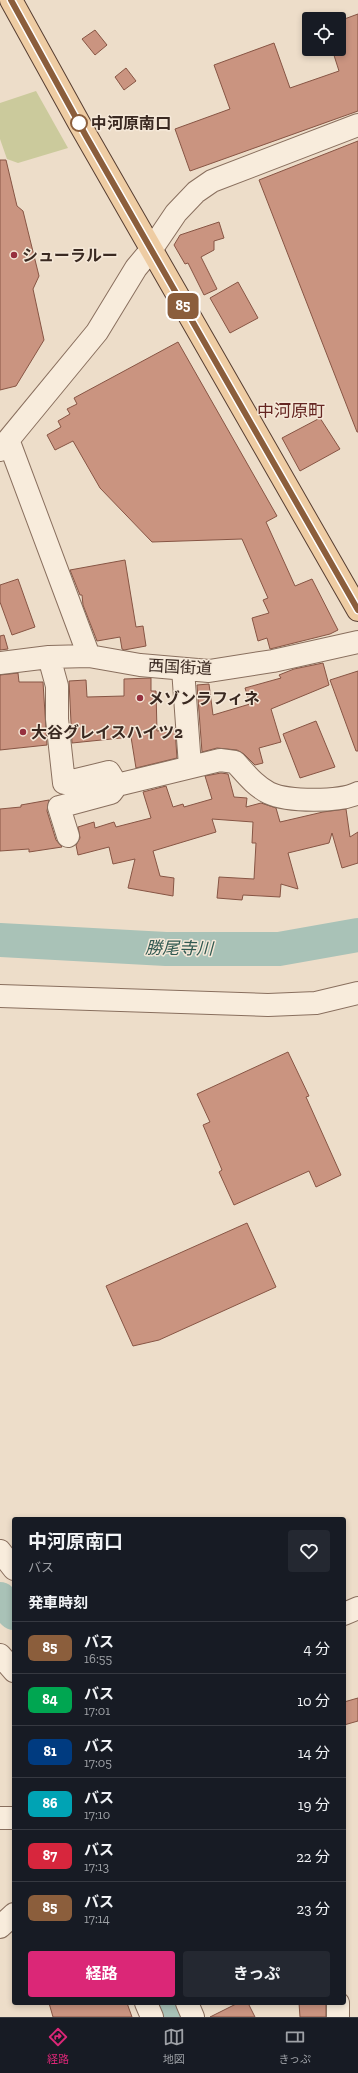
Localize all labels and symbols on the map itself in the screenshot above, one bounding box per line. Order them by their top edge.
marker: 中河原南口 [70,114,88,132]
place label: 中河原南口 [91,114,171,133]
place label: シューラルー [22,246,118,265]
marker: シューラルー [9,250,19,260]
line badge: 85 [165,293,201,319]
district label: 中河原町 [257,401,325,421]
street label: 西国街道 [148,656,212,678]
place label: メゾンラフィネ [148,689,260,708]
marker: メゾンラフィネ [135,693,145,703]
place label: 大谷グレイスハイツ2 [31,723,183,742]
marker: 大谷グレイスハイツ2 [18,727,28,737]
water label: 勝尾寺川 [145,937,215,959]

